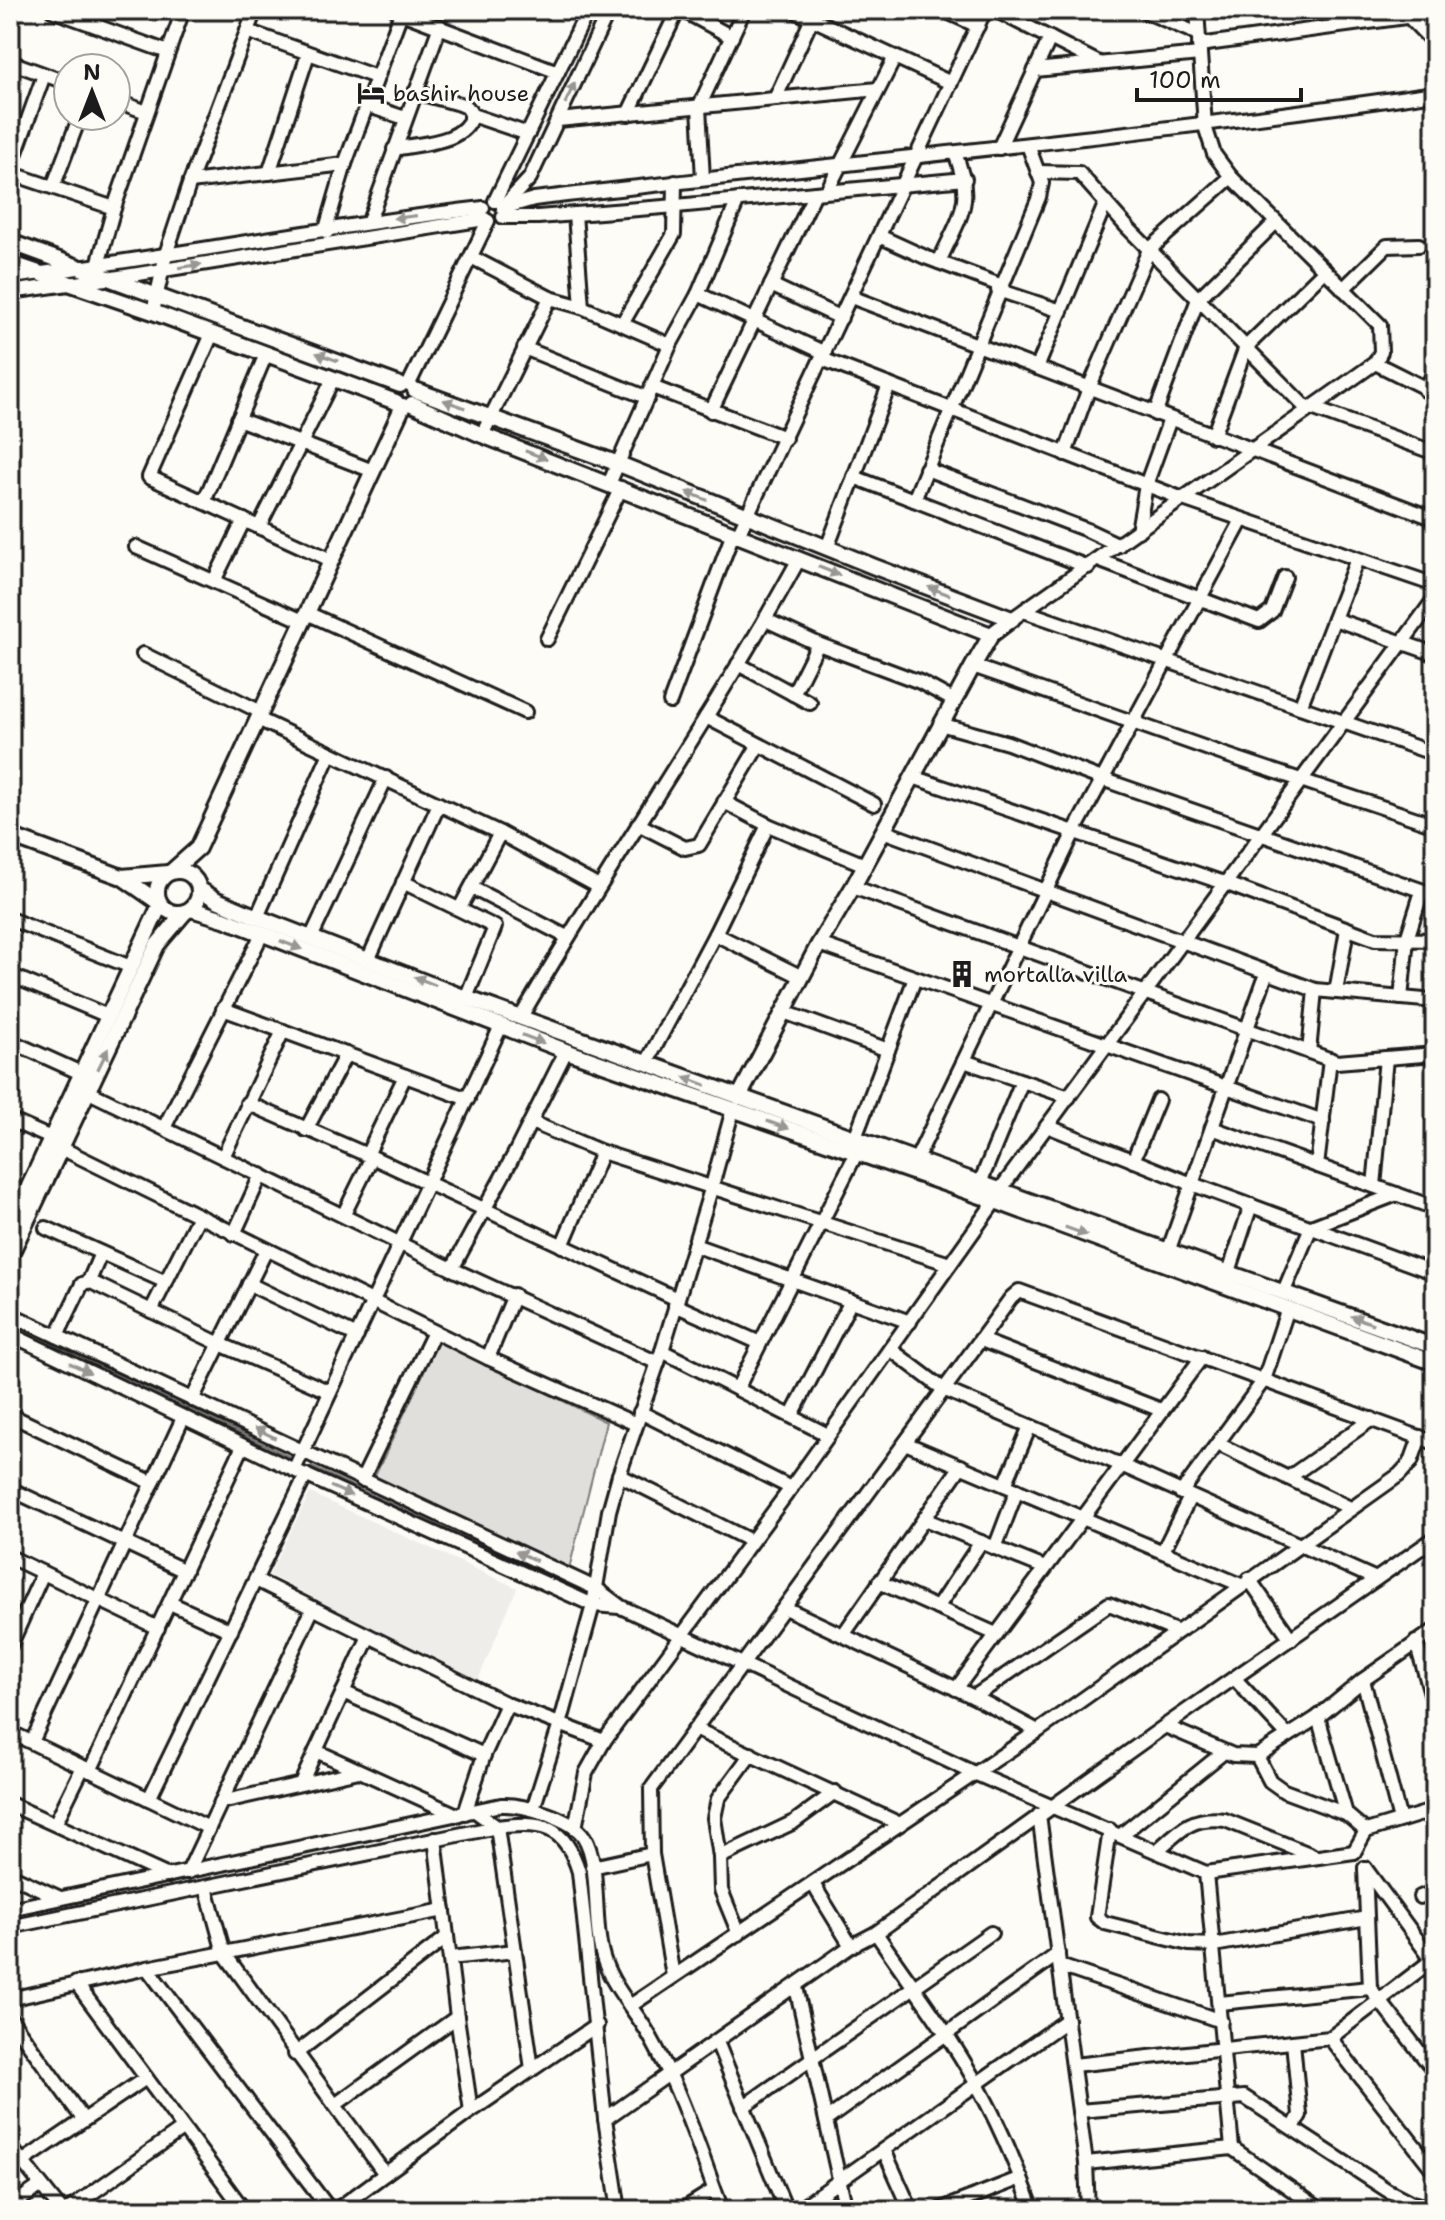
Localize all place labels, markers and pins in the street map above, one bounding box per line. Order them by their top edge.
hotel icon: bashir house [356,78,386,108]
place label: bashir house [393,79,529,108]
building icon: mortalla villa [947,959,977,989]
place label: mortalla villa [984,960,1128,989]

